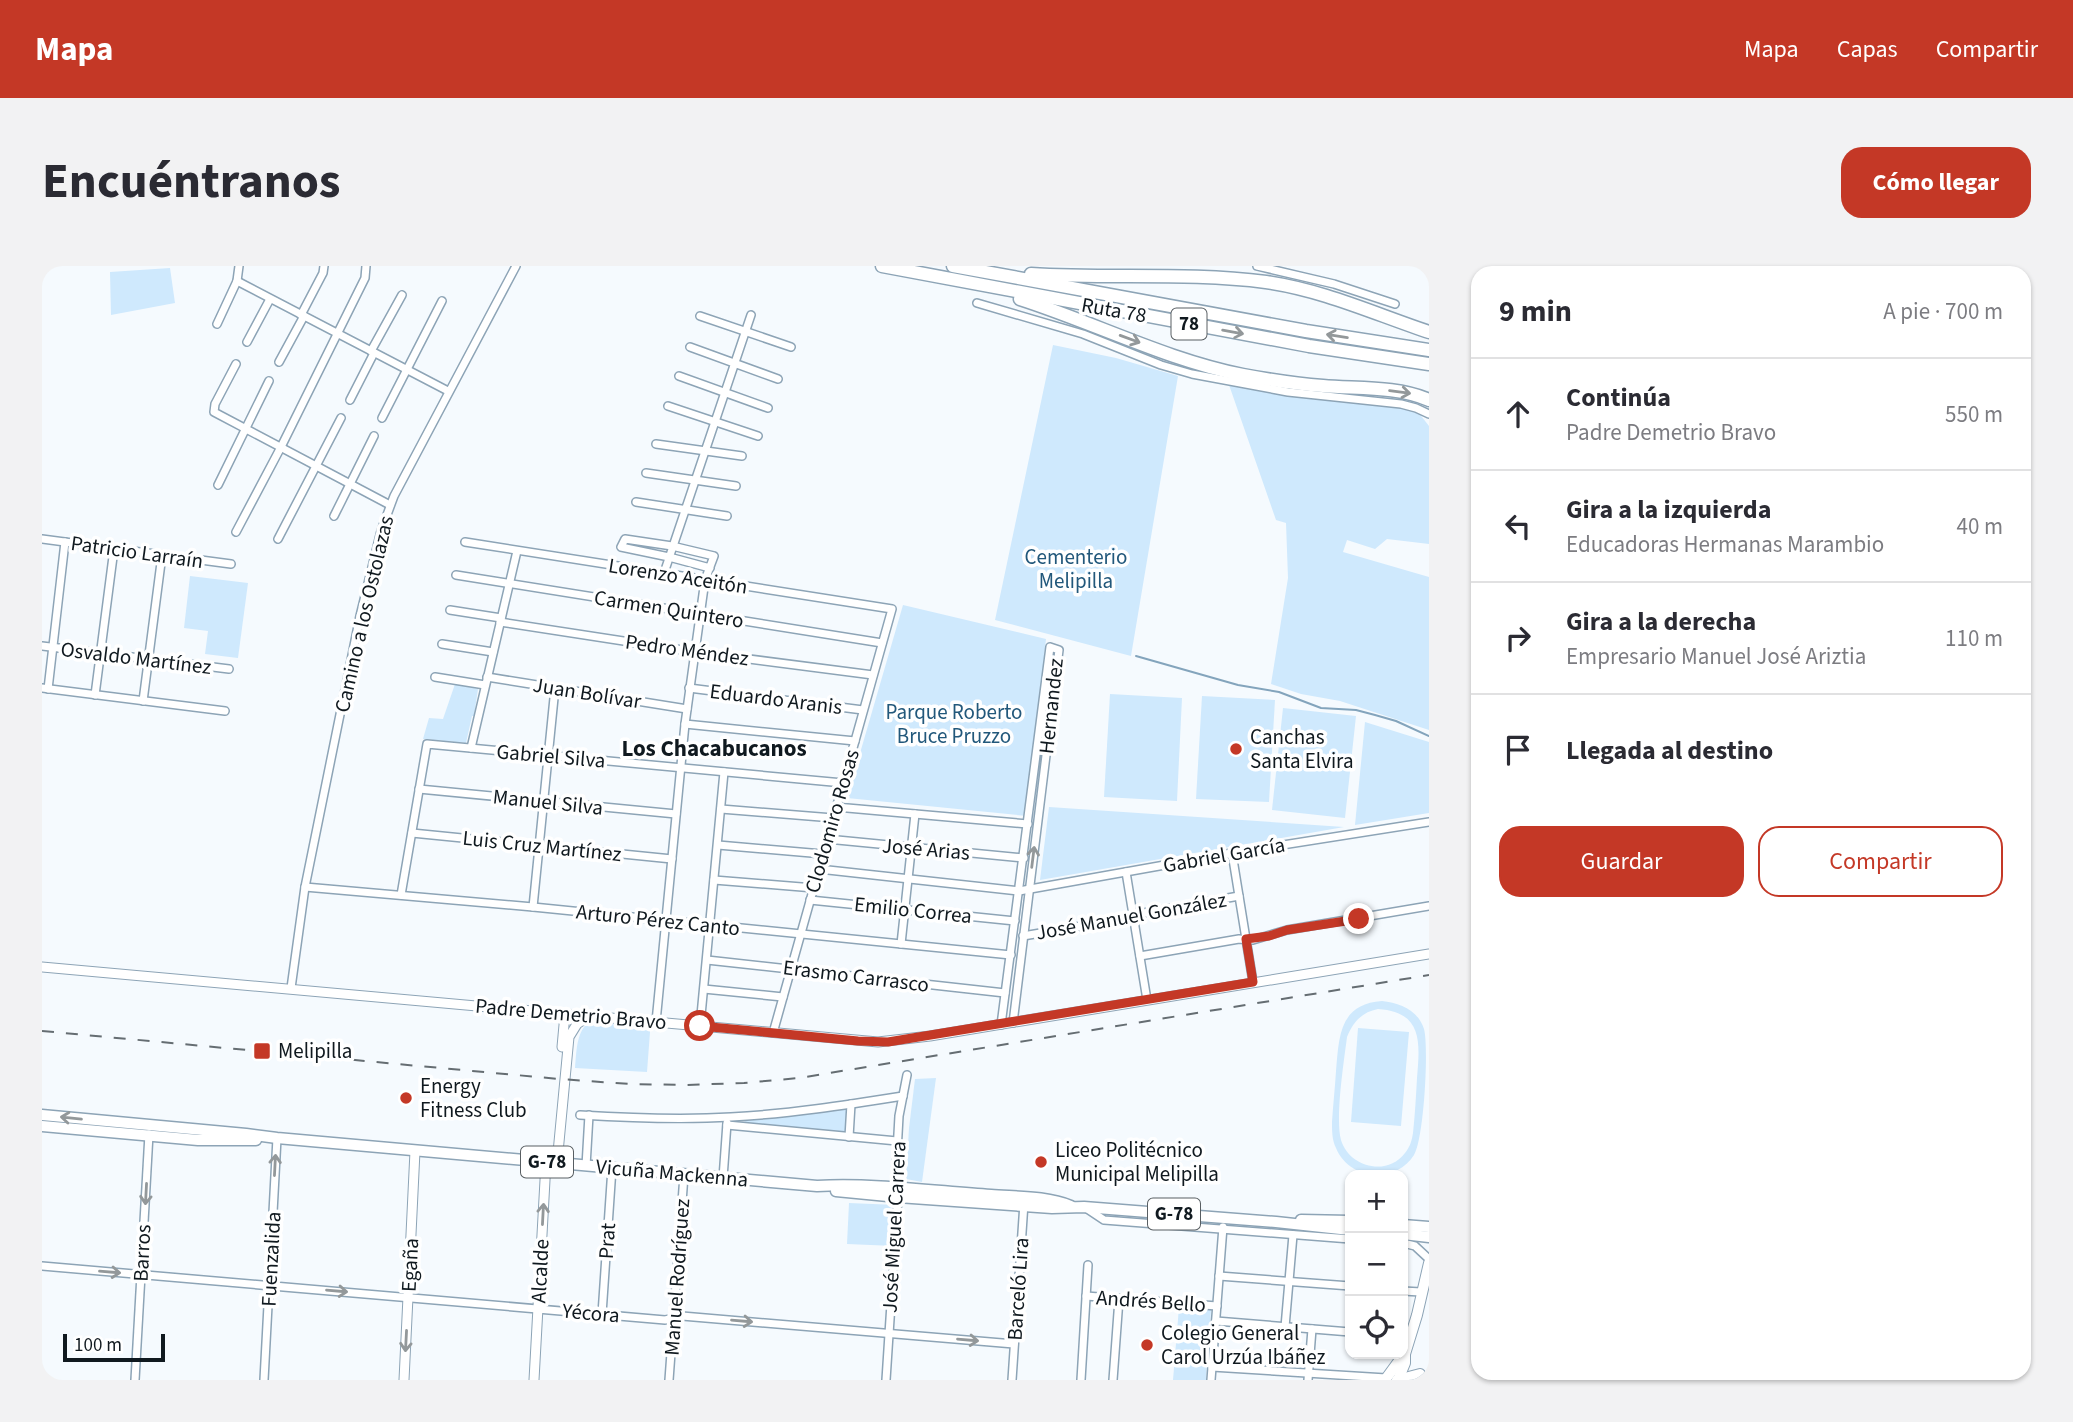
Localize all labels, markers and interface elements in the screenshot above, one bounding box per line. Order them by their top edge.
text: Mapa [35,26,113,73]
text: Mapa [1744,32,1799,67]
text: Capas [1837,32,1898,67]
text: Compartir [1936,32,2038,67]
text: Encuéntranos [42,147,340,217]
button: Cómo llegar [1841,147,2031,218]
street label: Ruta 78 [1079,290,1149,330]
text: 9 min [1499,290,1572,333]
text: A pie · 700 m [1883,295,2003,328]
road number: 78 [1172,309,1206,340]
one-way arrow [1221,326,1244,339]
one-way arrow [1326,329,1349,342]
one-way arrow [1119,334,1141,346]
text: Continúa [1566,379,1671,416]
one-way arrow [1388,386,1411,399]
icon: ahead [1499,395,1537,433]
text: 550 m [1945,398,2003,431]
text: Padre Demetrio Bravo [1566,416,1776,449]
text: Gira a la izquierda [1566,491,1771,528]
icon: left [1499,507,1537,545]
text: 40 m [1956,510,2003,543]
street label: Camino a los Ostolazas [327,513,401,715]
street label: Patricio Larraín [69,528,205,576]
text: Educadoras Hermanas Marambio [1566,528,1884,561]
park label: Cementerio Melipilla [1025,542,1127,596]
street label: Lorenzo Aceitón [606,550,750,602]
street label: Carmen Quintero [592,582,746,636]
text: Gira a la derecha [1566,603,1756,640]
icon: right [1499,619,1537,657]
text: 110 m [1945,622,2003,655]
street label: Pedro Méndez [623,626,751,674]
street label: Osvaldo Martínez [59,634,213,682]
text: Empresario Manuel José Ariztia [1566,640,1866,673]
street label: Hernandez [1031,657,1071,755]
street label: Juan Bolívar [531,670,644,716]
street label: Eduardo Aranis [708,676,844,722]
park label: Parque Roberto Bruce Pruzzo [886,697,1022,751]
place label: Canchas Santa Elvira [1250,722,1354,776]
icon: arrive [1499,731,1537,769]
district label: Los Chacabucanos [621,732,807,765]
text: Llegada al destino [1566,732,1773,769]
street label: Gabriel Silva [495,736,607,776]
marker: Canchas Santa Elvira [1228,741,1244,757]
street label: Clodomiro Rosas [797,745,867,896]
street label: Manuel Silva [492,781,604,823]
street label: Luis Cruz Martínez [461,823,623,869]
button: Guardar [1499,826,1744,897]
button: Compartir [1758,826,2003,897]
street label: José Arias [881,830,971,868]
street label: Gabriel García [1161,830,1287,880]
one-way arrow [1027,847,1040,869]
street label: José Manuel González [1033,884,1229,948]
street label: Emilio Correa [853,889,973,931]
street label: Arturo Pérez Canto [575,896,741,944]
route end [1343,903,1374,934]
street label: Erasmo Carrasco [781,952,931,1000]
street label: Padre Demetrio Bravo [474,991,668,1037]
route start [684,1010,715,1041]
place label: Melipilla [278,1036,352,1066]
marker: Melipilla [252,1041,272,1061]
place label: Energy Fitness Club [420,1071,527,1125]
marker: Energy Fitness Club [398,1090,414,1106]
one-way arrow [61,1111,83,1124]
place label: Liceo Politécnico Municipal Melipilla [1055,1135,1219,1189]
street label: José Miguel Carrera [875,1140,913,1314]
road number: G-78 [521,1146,573,1178]
street label: Vicuña Mackenna [595,1151,749,1195]
one-way arrow [269,1154,282,1177]
marker: Liceo Politécnico Municipal Melipilla [1033,1154,1049,1170]
map controls [1345,1170,1408,1359]
button: + [1345,1170,1408,1233]
one-way arrow [139,1182,152,1205]
street label: Manuel Rodríguez [657,1197,697,1357]
road number: G-78 [1148,1198,1200,1230]
one-way arrow [537,1203,550,1226]
street label: Fuenzalida [254,1211,288,1307]
street label: Prat [591,1222,623,1260]
street label: Barros [126,1223,158,1282]
button: − [1345,1233,1408,1296]
street label: Barceló Lira [999,1236,1037,1342]
street label: Egaña [394,1237,426,1293]
street label: Alcalde [523,1238,557,1304]
one-way arrow [98,1266,121,1279]
street label: Andrés Bello [1095,1282,1207,1320]
one-way arrow [325,1285,348,1298]
street label: Yécora [560,1295,621,1330]
button: locate [1345,1296,1408,1359]
one-way arrow [730,1315,752,1328]
place label: Colegio General Carol Urzúa Ibáñez [1161,1318,1326,1372]
one-way arrow [400,1330,413,1353]
scale bar [63,1331,164,1363]
text: 100 m [74,1332,122,1359]
one-way arrow [956,1334,979,1347]
marker: Colegio General Carol Urzúa Ibáñez [1139,1337,1155,1353]

